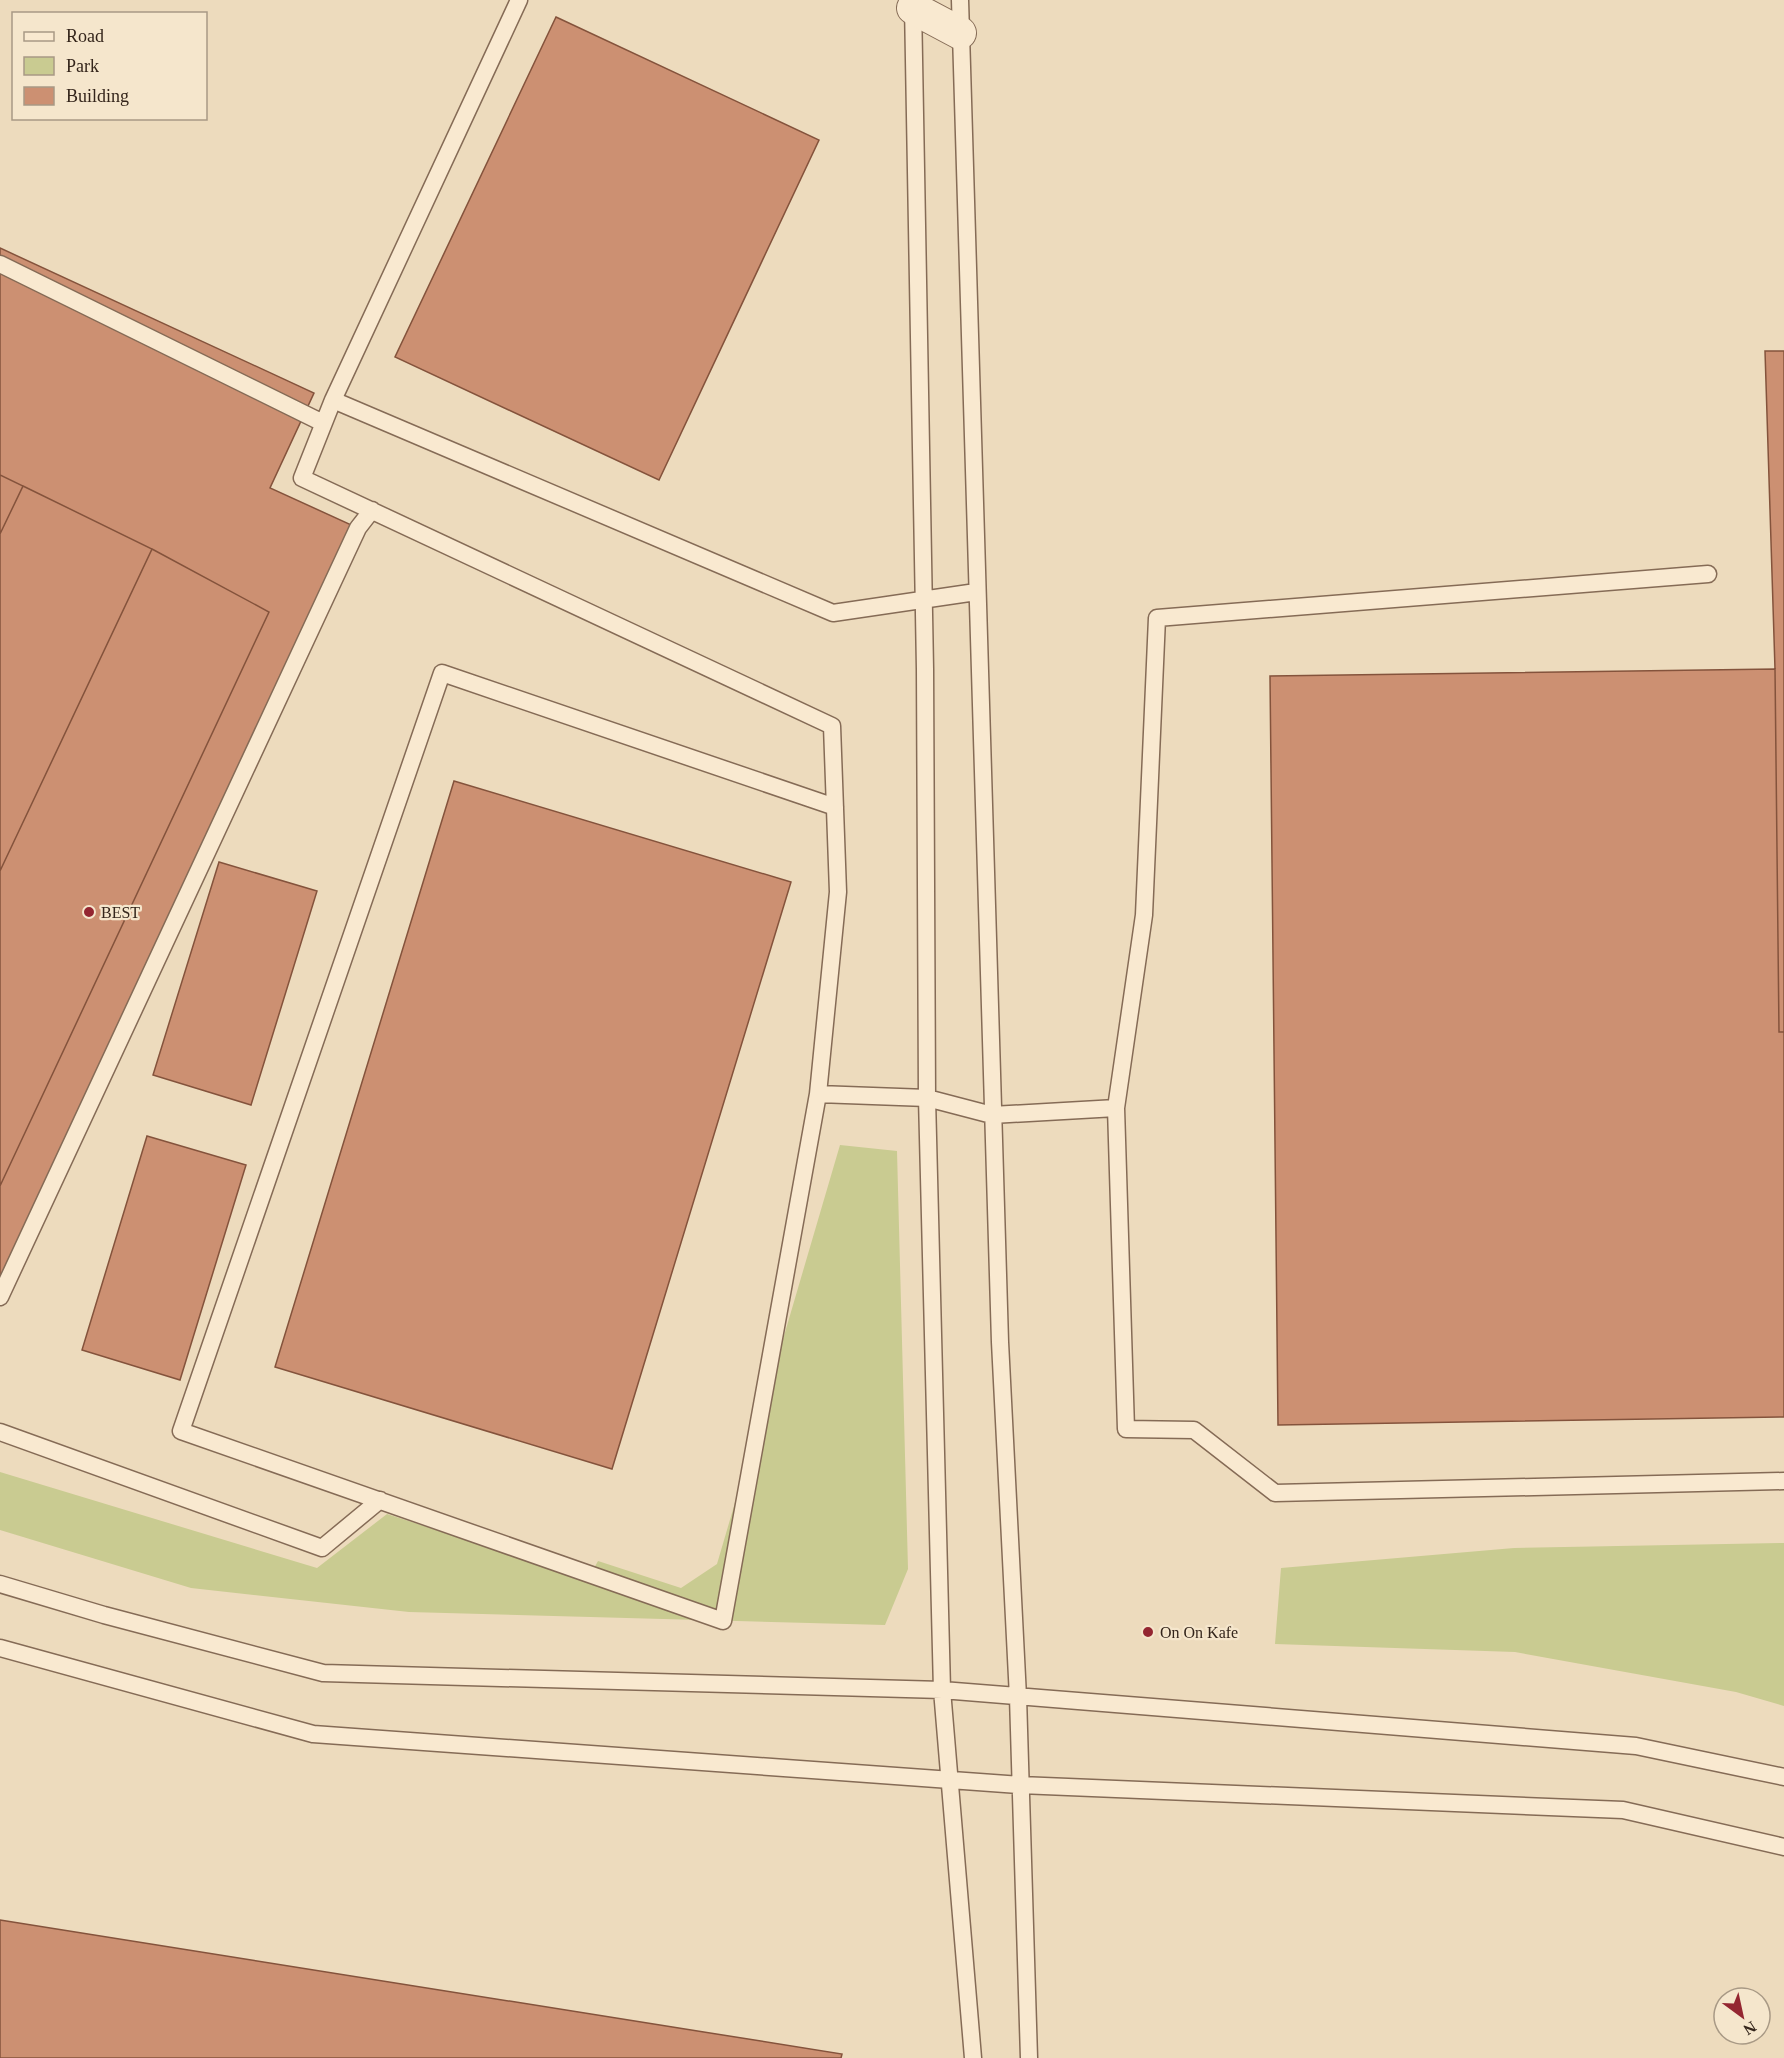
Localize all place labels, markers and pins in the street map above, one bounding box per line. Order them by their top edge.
place label: BEST [101,904,140,921]
marker: BEST [82,905,96,919]
place label: On On Kafe [1160,1624,1238,1641]
marker: On On Kafe [1141,1625,1155,1639]

